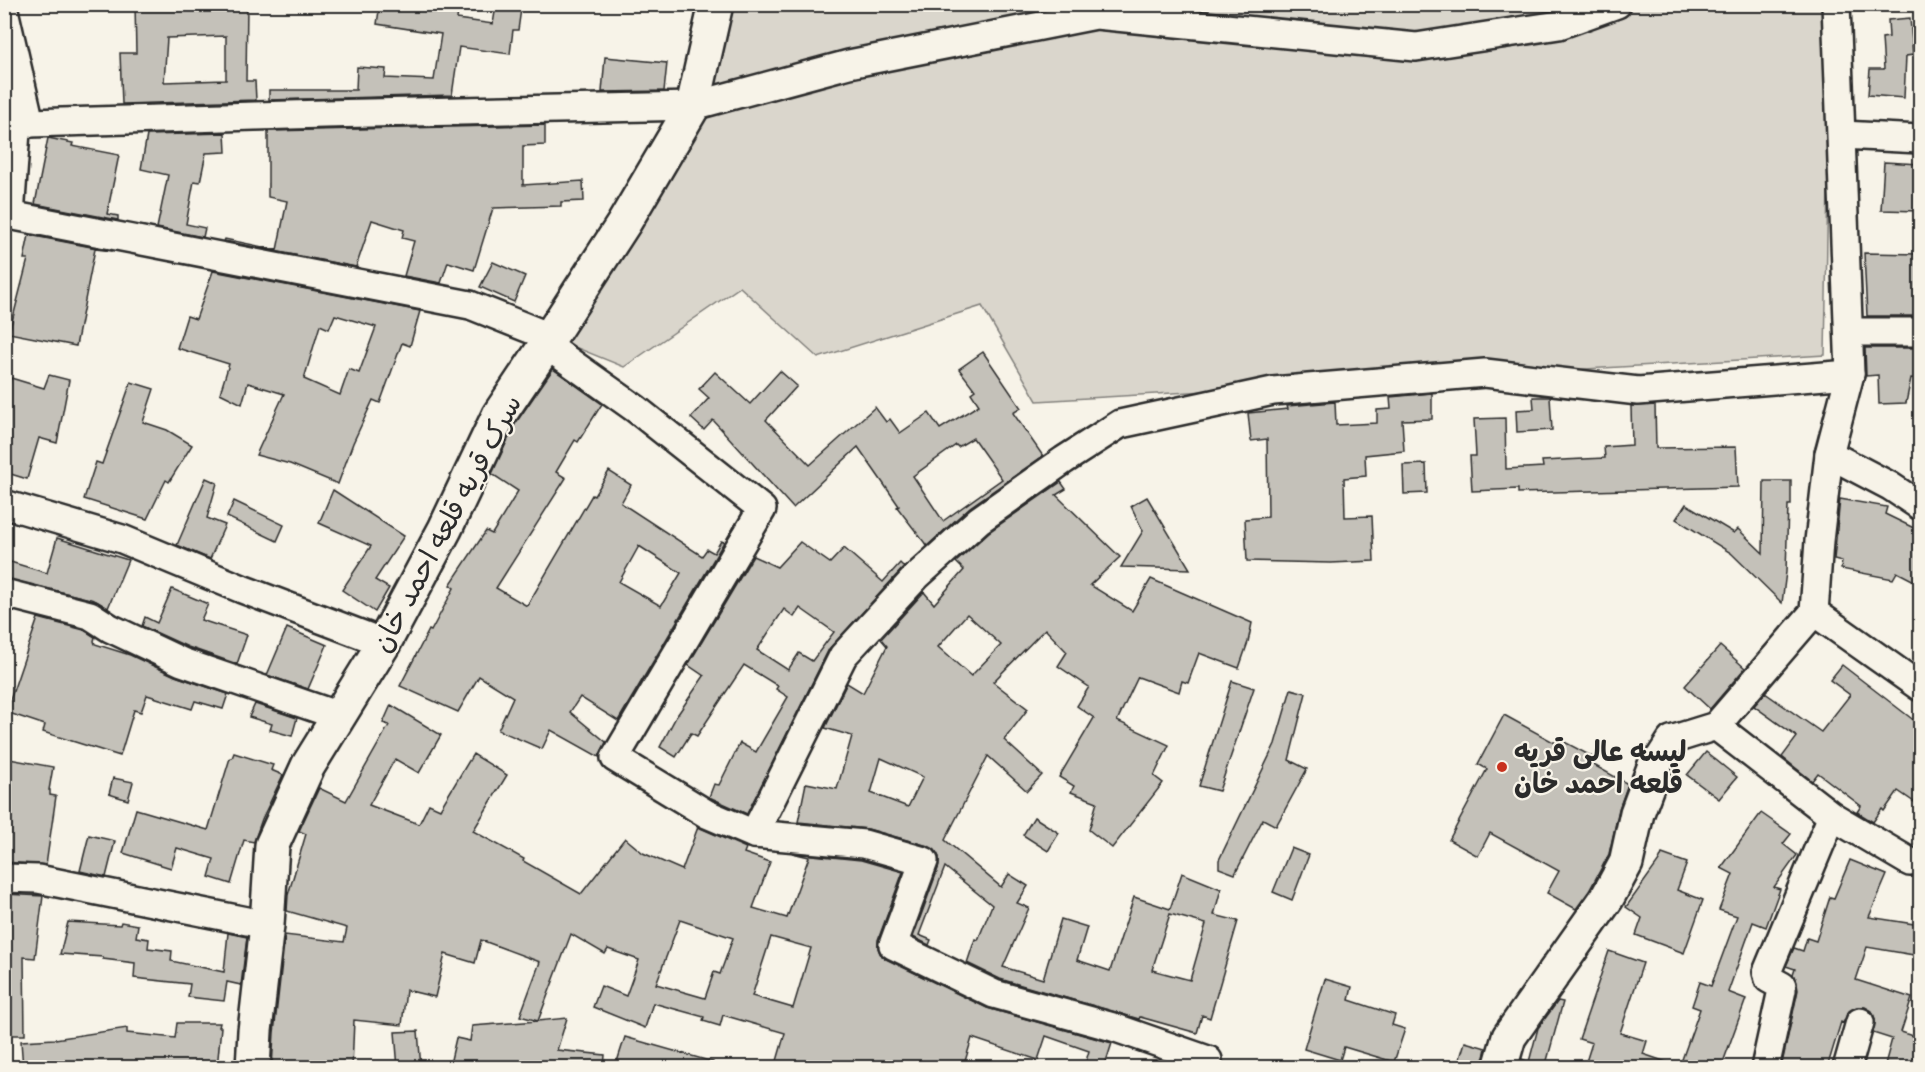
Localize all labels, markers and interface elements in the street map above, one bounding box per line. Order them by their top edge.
street label: سرک قریه قلعه احمد خان [364,389,529,658]
place label: لیسه عالی قریه قلعه احمد خان [1514,734,1686,801]
marker: لیسه عالی قریه قلعه احمد خان [1495,760,1509,774]

